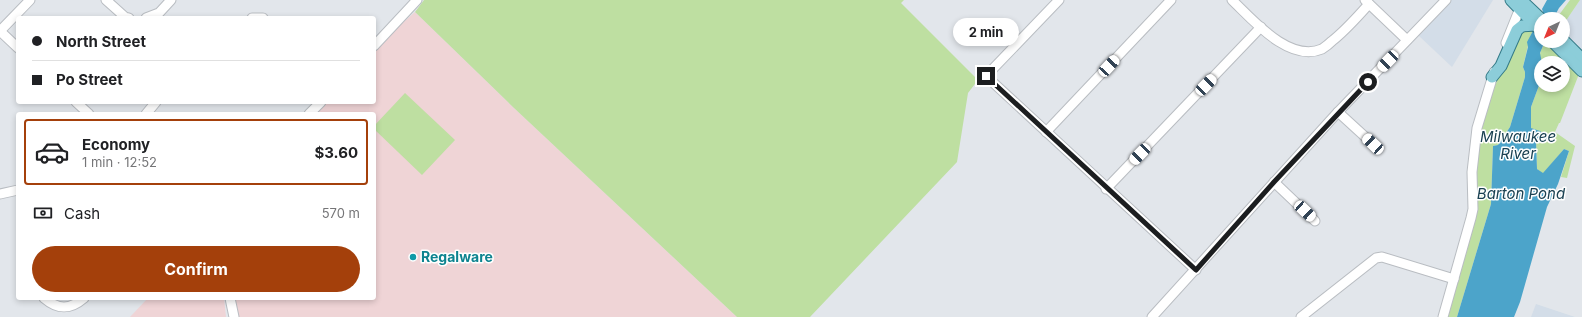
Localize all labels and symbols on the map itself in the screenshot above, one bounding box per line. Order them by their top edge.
north arrow [1534,12,1570,48]
callout: 2 min [953,18,1019,46]
car [1375,48,1401,74]
car [1096,53,1122,79]
route end [977,67,995,85]
car [1193,72,1219,98]
route start [1359,73,1377,91]
water label: Milwaukee River [1480,127,1556,163]
car [1360,131,1386,157]
car [1127,141,1153,167]
water label: Barton Pond [1477,184,1566,203]
car [1292,198,1318,224]
place label: Regalware [421,248,493,265]
marker: Regalware [408,252,418,262]

